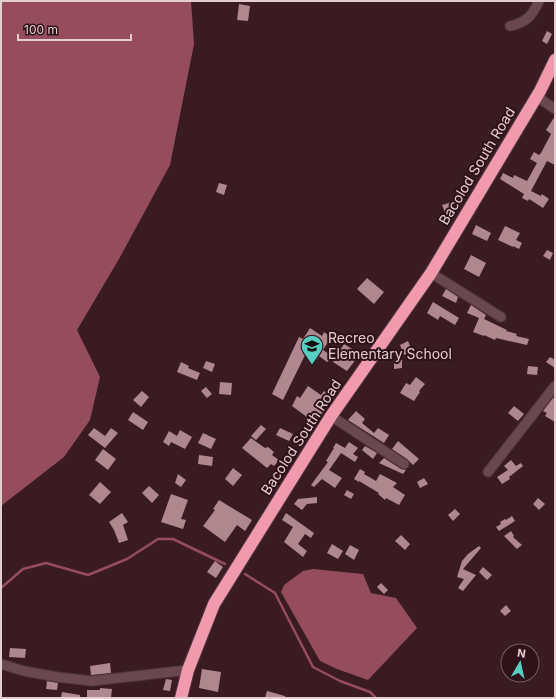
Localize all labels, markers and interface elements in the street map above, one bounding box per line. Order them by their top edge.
scale bar [18,16,131,42]
text: 100 m [24,22,58,37]
street label: Bacolod South Road [435,104,518,228]
place label: Recreo Elementary School [328,329,452,362]
school or university icon: Recreo Elementary School [299,333,325,366]
street label: Bacolod South Road [257,376,344,498]
north arrow [500,643,540,683]
text: N [516,646,527,661]

